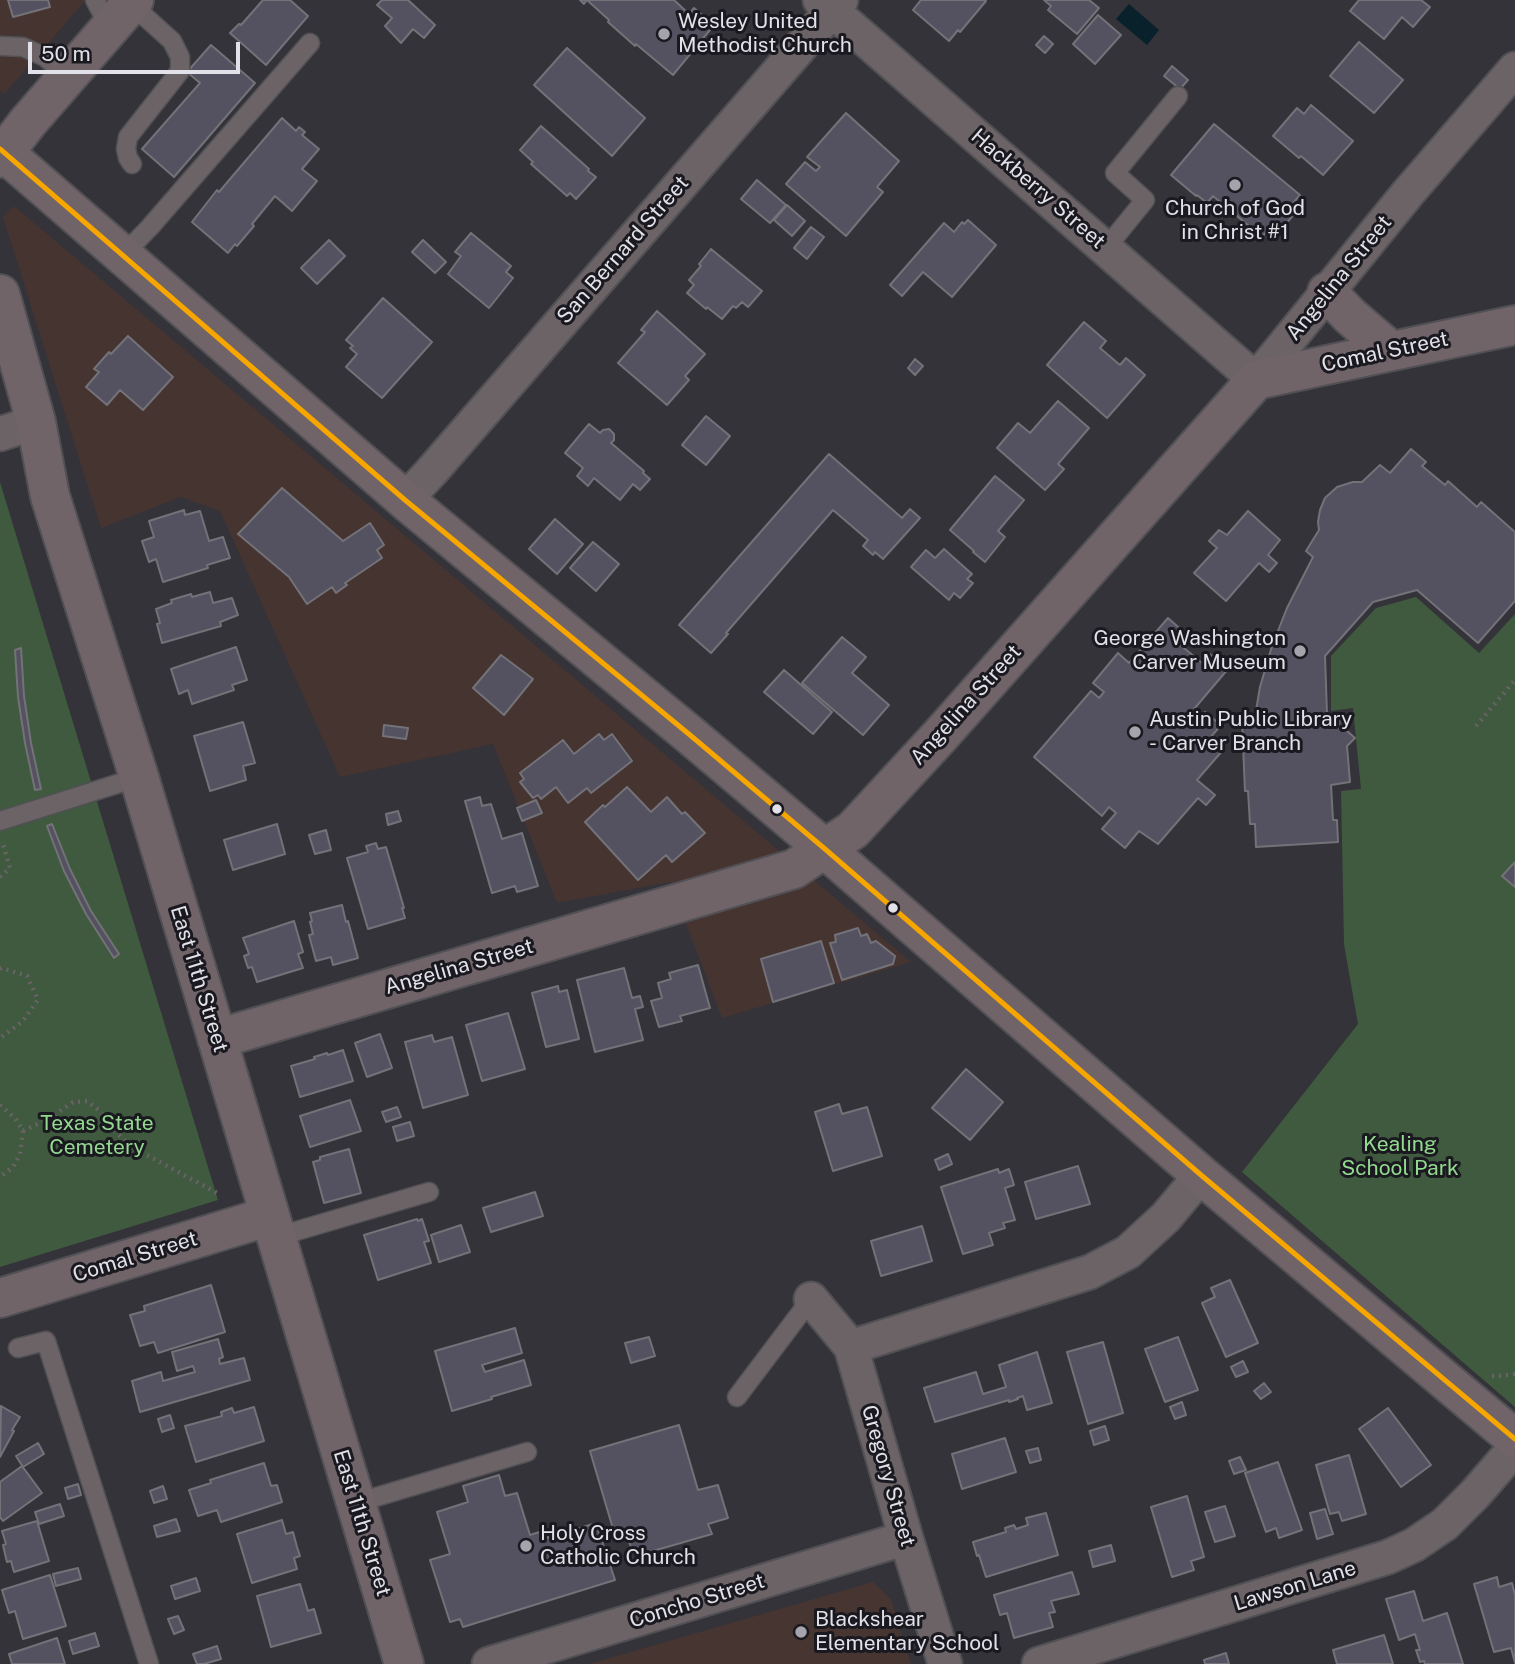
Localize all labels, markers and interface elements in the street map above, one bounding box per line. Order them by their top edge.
place label: Wesley United Methodist Church [678,9,852,59]
marker: Wesley United Methodist Church [656,26,672,42]
scale bar [32,28,243,72]
text: 50 m [41,41,91,66]
street label: Hackberry Street [966,124,1110,254]
street label: San Bernard Street [552,171,694,329]
marker: Church of God in Christ #1 [1227,177,1243,193]
place label: Church of God in Christ #1 [1165,196,1305,246]
street label: Angelina Street [1281,210,1397,346]
street label: Comal Street [1319,326,1451,378]
place label: George Washington Carver Museum [1093,626,1286,676]
street label: Angelina Street [905,640,1027,770]
marker: George Washington Carver Museum [1292,643,1308,659]
place label: Austin Public Library - Carver Branch [1149,707,1352,757]
marker: Austin Public Library - Carver Branch [1127,724,1143,740]
unlabelled marker [770,802,784,816]
unlabelled marker [886,901,900,915]
street label: East 11th Street [165,903,233,1055]
street label: Angelina Street [382,934,536,1000]
park label: Texas State Cemetery [40,1111,154,1161]
park label: Kealing School Park [1341,1132,1459,1182]
street label: Comal Street [70,1226,200,1288]
street label: Gregory Street [856,1402,920,1550]
street label: East 11th Street [328,1447,396,1599]
place label: Holy Cross Catholic Church [540,1521,696,1571]
marker: Holy Cross Catholic Church [518,1538,534,1554]
street label: Lawson Lane [1231,1555,1359,1617]
street label: Concho Street [626,1568,768,1634]
place label: Blackshear Elementary School [815,1607,999,1657]
marker: Blackshear Elementary School [793,1624,809,1640]

